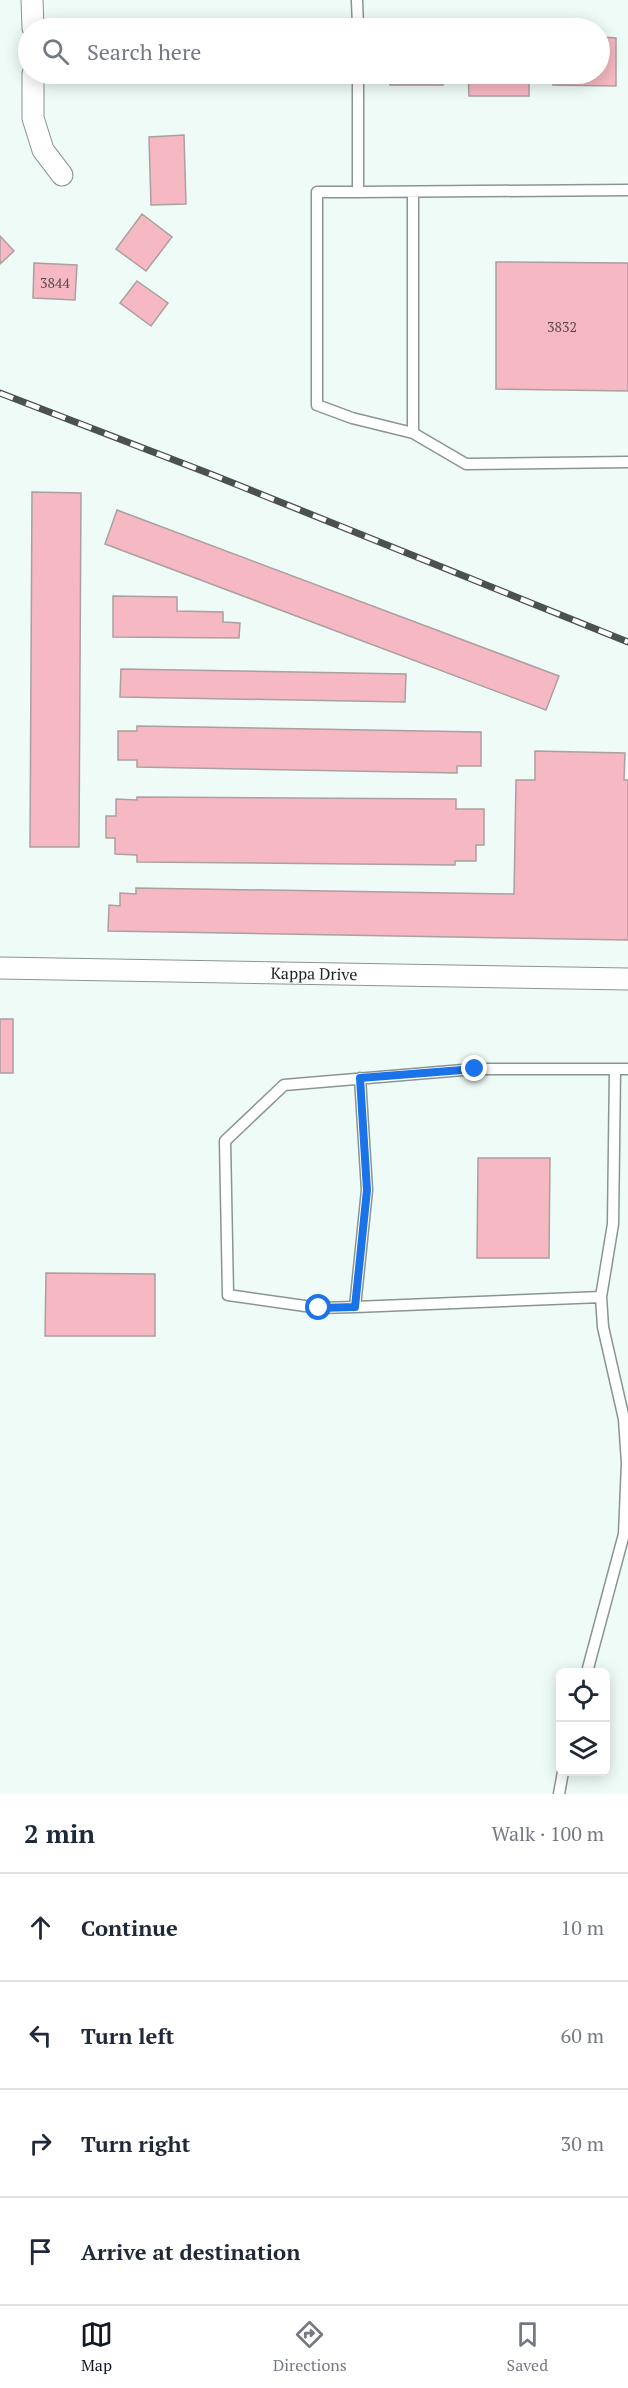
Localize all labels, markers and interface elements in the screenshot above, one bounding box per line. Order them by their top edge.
search box [18,18,610,84]
icon: search [39,35,72,68]
text: Search here [87,37,201,66]
house number: 3844 [40,273,70,292]
house number: 3832 [547,317,577,336]
street label: Kappa Drive [270,962,358,985]
route end [461,1055,487,1081]
route start [305,1294,331,1320]
map controls [556,1668,610,1776]
button: locate [556,1668,610,1722]
button: layers [556,1722,610,1776]
text: 2 min [24,1816,95,1850]
text: Walk · 100 m [492,1820,604,1847]
icon: ahead [24,1911,57,1944]
text: Continue [81,1913,178,1942]
text: 10 m [561,1914,604,1941]
icon: left [24,2019,57,2052]
text: Turn left [81,2021,174,2050]
text: 60 m [561,2022,604,2049]
icon: right [24,2127,57,2160]
text: Turn right [81,2129,190,2158]
text: 30 m [561,2130,604,2157]
icon: arrive [24,2235,57,2268]
text: Arrive at destination [81,2237,300,2266]
tab: Map [80,2318,113,2376]
tab: Directions [273,2318,347,2376]
tab: Saved [507,2318,548,2376]

